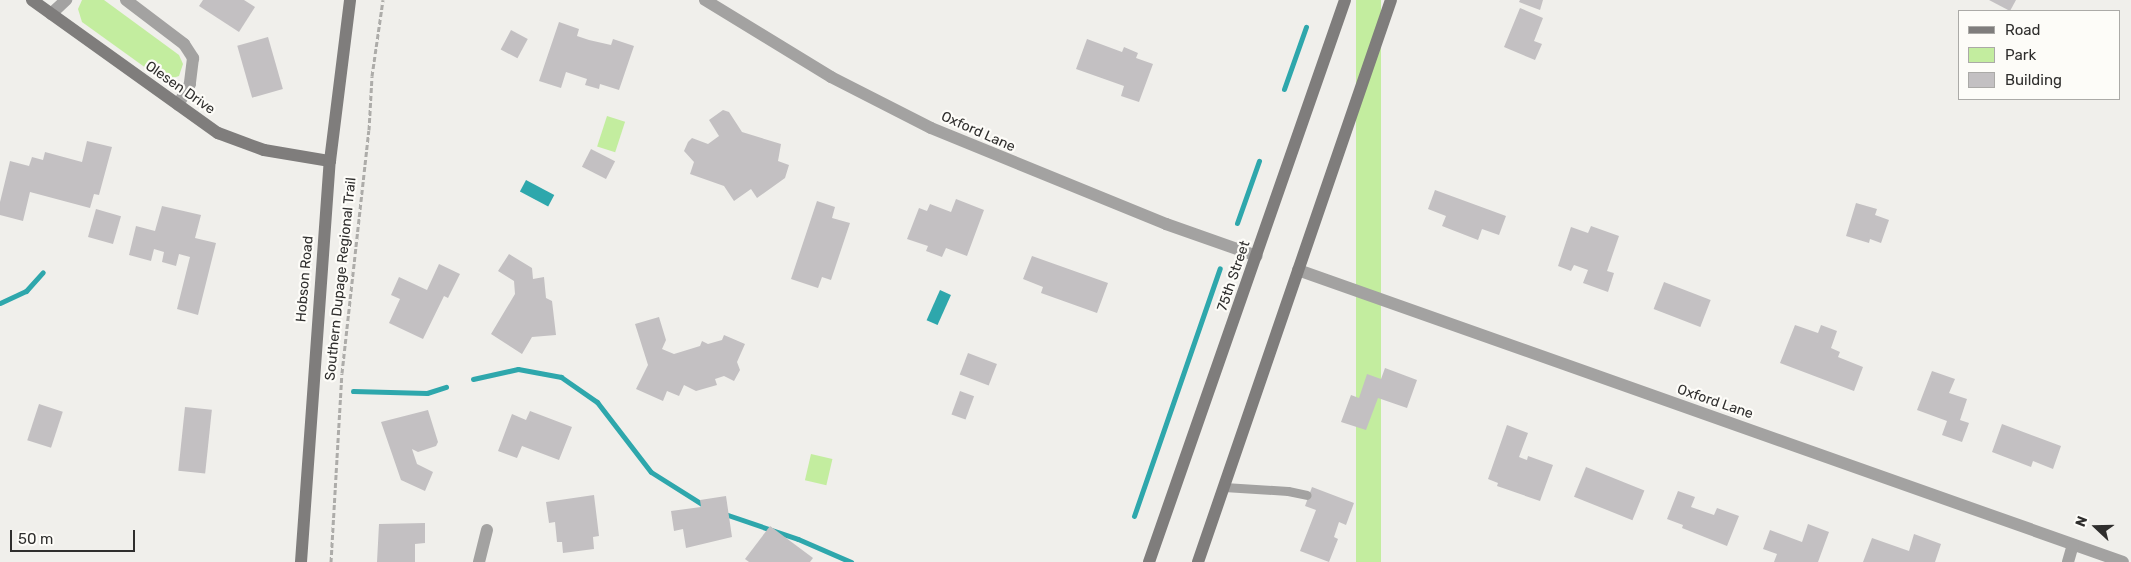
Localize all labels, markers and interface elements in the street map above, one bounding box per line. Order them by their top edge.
legend [1958,10,2121,100]
text: Road [2005,21,2041,39]
text: Park [2005,46,2036,64]
street label: Olesen Drive [142,58,218,118]
text: Building [2005,71,2062,89]
street label: Oxford Lane [938,108,1018,156]
street label: Southern Dupage Regional Trail [322,176,360,382]
street label: Hobson Road [293,235,317,323]
street label: 75th Street [1214,239,1254,313]
street label: Oxford Lane [1675,381,1755,423]
north arrow [2071,502,2121,552]
text: N [2072,514,2091,529]
scale bar [12,520,138,552]
text: 50 m [18,530,53,548]

